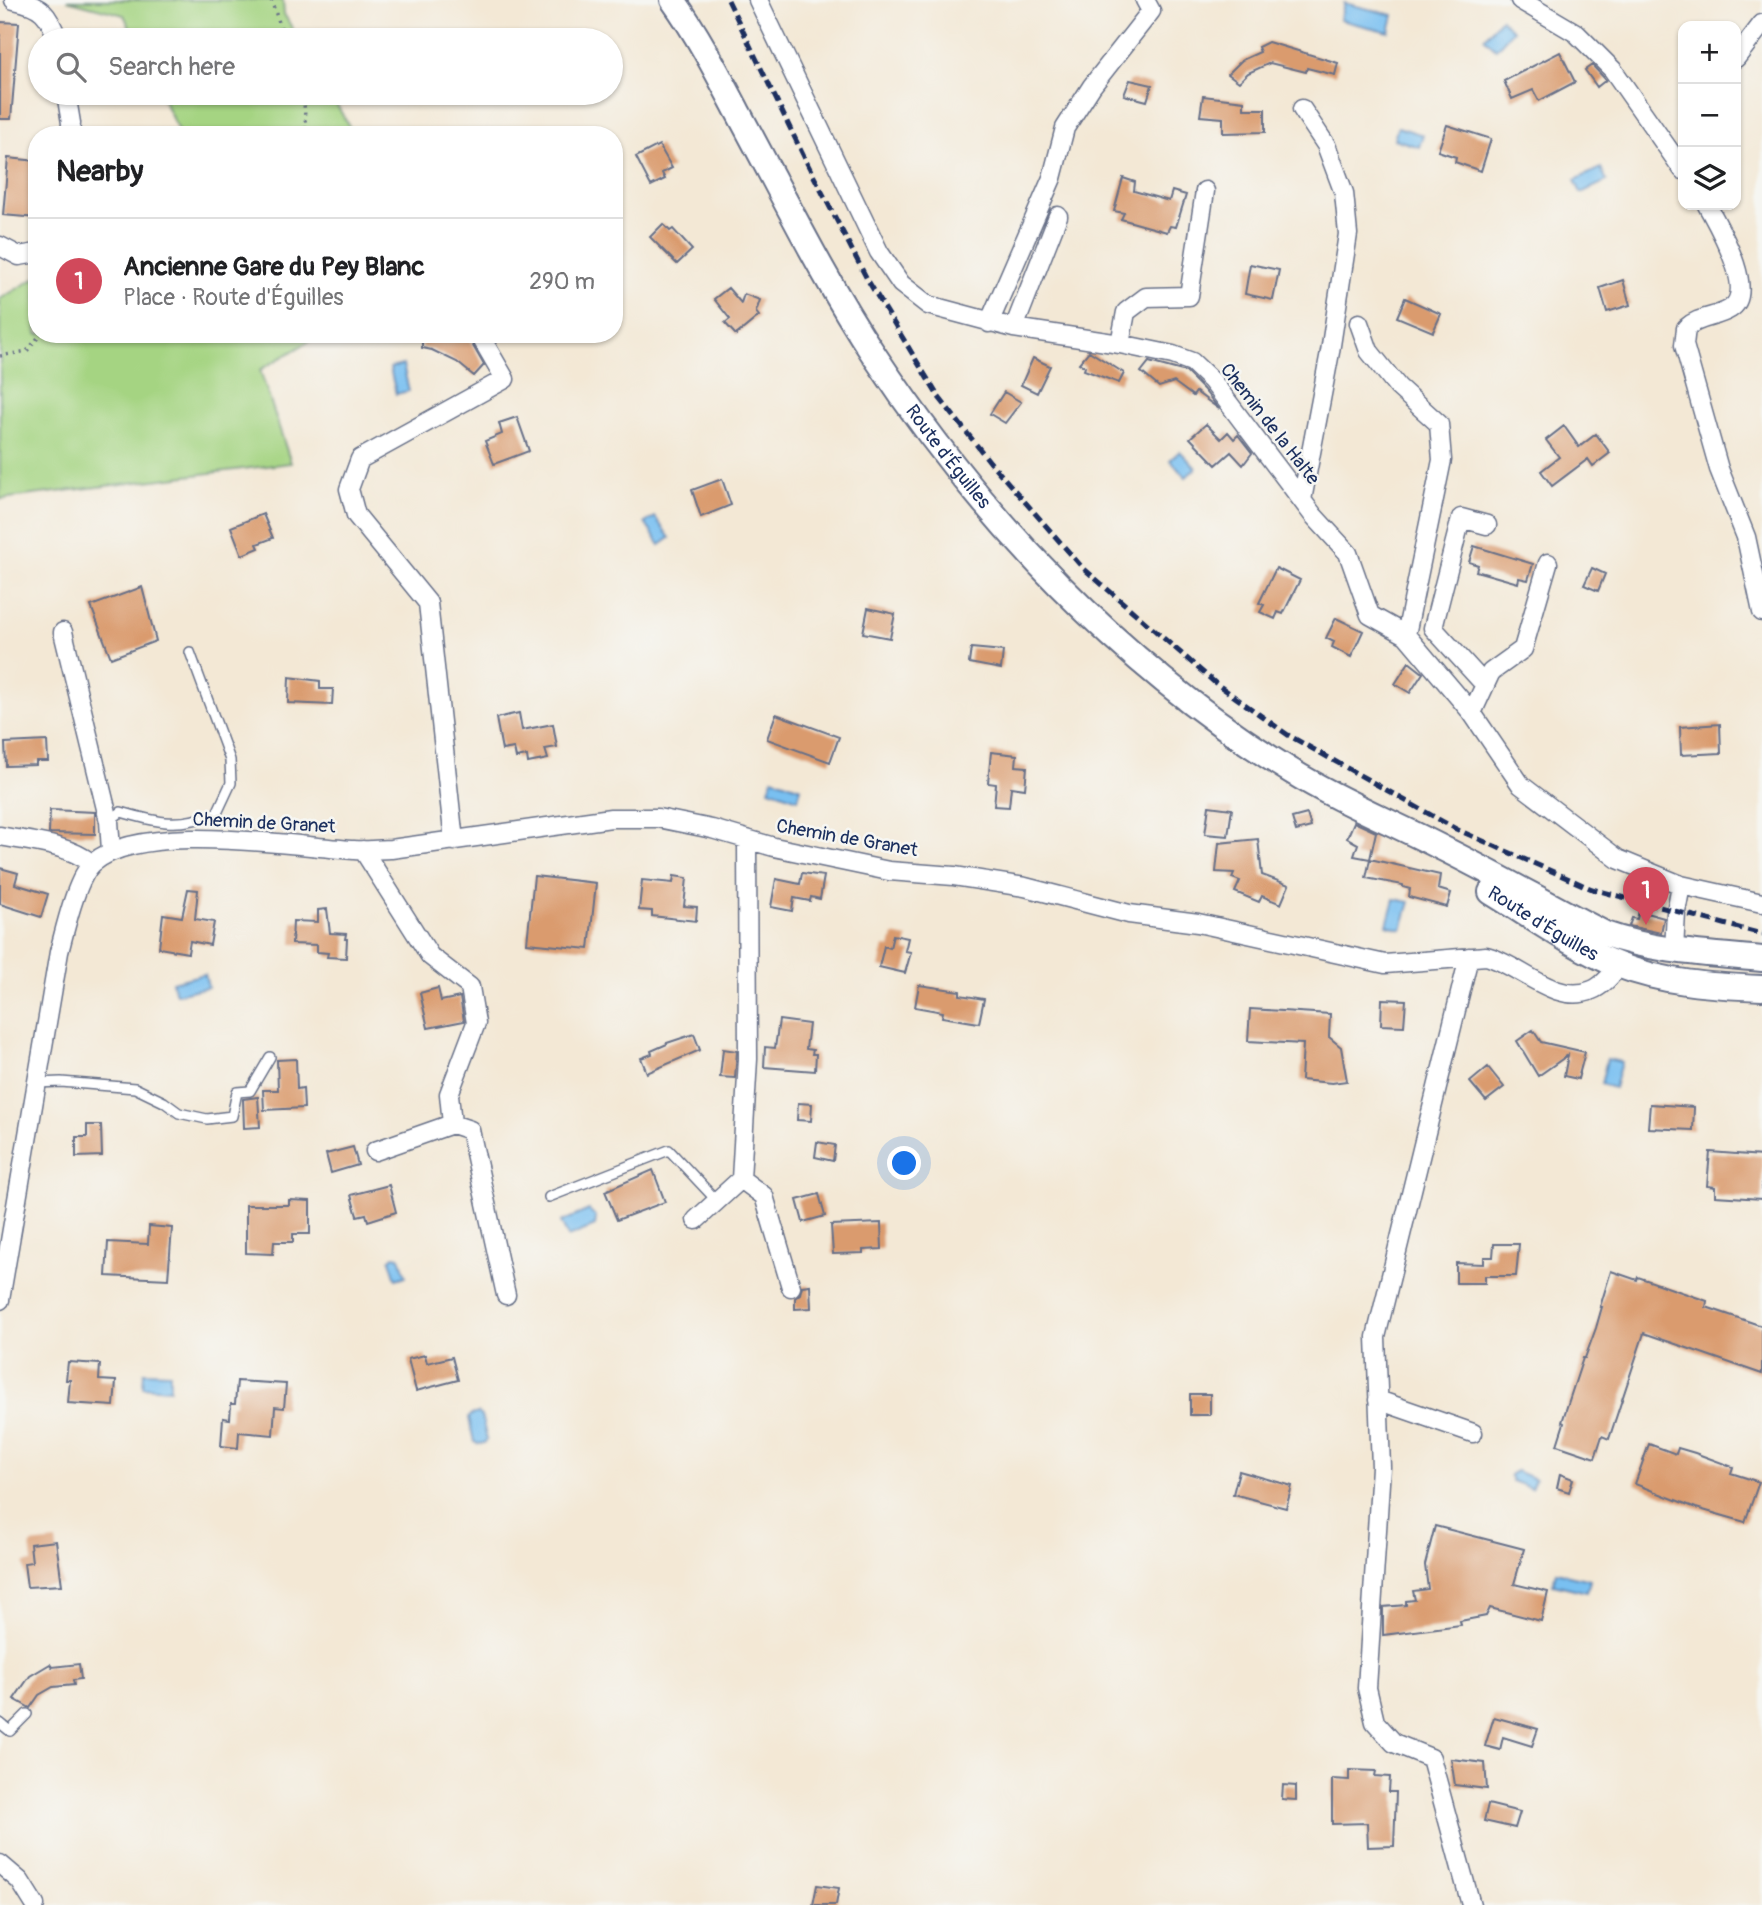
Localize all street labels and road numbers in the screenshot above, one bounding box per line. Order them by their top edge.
street label: Chemin de la Halte [1215,358,1325,490]
street label: Route d'Éguilles [900,400,996,514]
street label: Chemin de Granet [192,807,336,839]
street label: Chemin de Granet [774,814,920,862]
street label: Route d'Éguilles [1483,881,1603,967]

